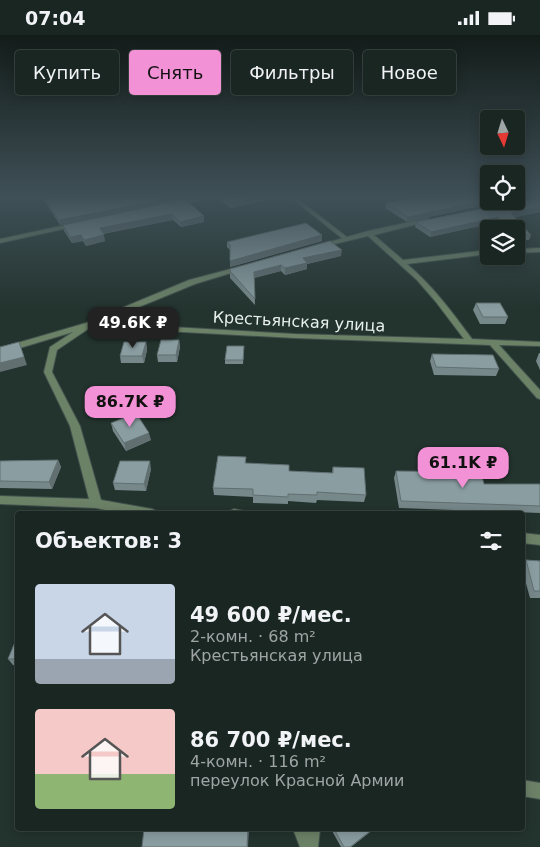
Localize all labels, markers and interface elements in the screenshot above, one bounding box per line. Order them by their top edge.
text: 07:04 [25,7,85,29]
chip: Купить [15,50,119,95]
chip: Снять [129,50,221,95]
chip: Фильтры [231,50,353,95]
chip: Новое [363,50,456,95]
north arrow [480,110,525,155]
map controls [480,110,525,265]
button: locate [480,165,525,210]
button: layers [480,220,525,265]
pin: 49.6K ₽ [87,307,179,349]
street label: Крестьянская улица [212,307,386,336]
text: 49.6K ₽ [99,313,167,332]
pin: 86.7K ₽ [84,385,176,428]
text: 86.7K ₽ [96,392,164,411]
pin: 61.1K ₽ [417,447,509,489]
text: 61.1K ₽ [429,453,497,472]
icon: filters [477,527,505,555]
text: Объектов: 3 [35,529,182,553]
text: 49 600 ₽/мес. [190,603,352,627]
icon: home [75,604,135,664]
text: 2-комн. · 68 m² [190,627,316,646]
text: Крестьянская улица [190,646,363,665]
text: 86 700 ₽/мес. [190,728,352,752]
icon: home [75,729,135,789]
text: 4-комн. · 116 m² [190,752,326,771]
text: переулок Красной Армии [190,771,404,790]

